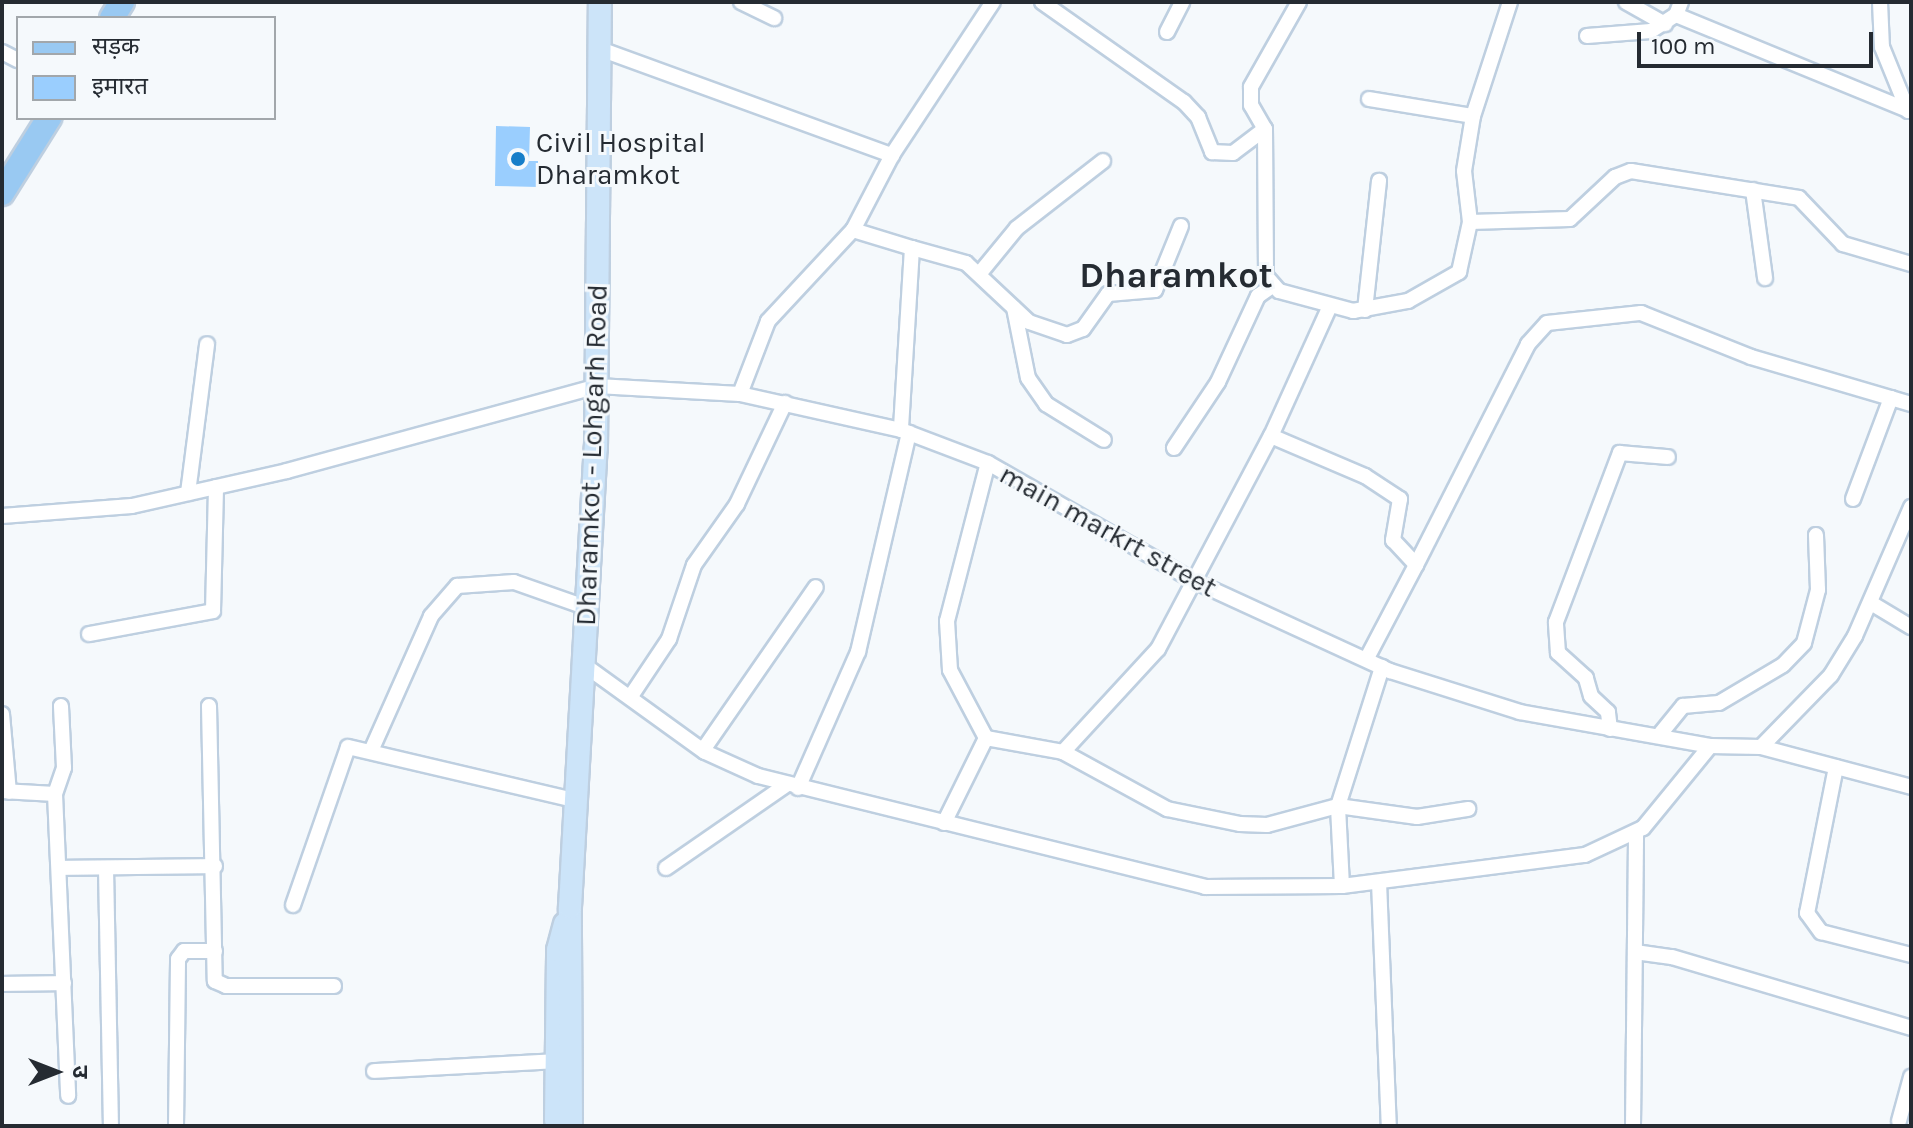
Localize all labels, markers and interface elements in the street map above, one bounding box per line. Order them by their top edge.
legend [16,16,276,120]
scale bar [1641,16,1877,66]
text: सड़क [92,32,140,60]
text: 100 m [1651,32,1716,60]
text: इमारत [92,72,148,100]
place label: Civil Hospital Dharamkot [536,126,706,192]
marker: Civil Hospital Dharamkot [507,148,529,170]
district label: Dharamkot [1079,254,1273,298]
street label: Dharamkot - Lohgarh Road [569,284,615,626]
street label: main markrt street [994,457,1222,605]
north arrow [16,1032,96,1112]
text: उ [67,1066,93,1078]

